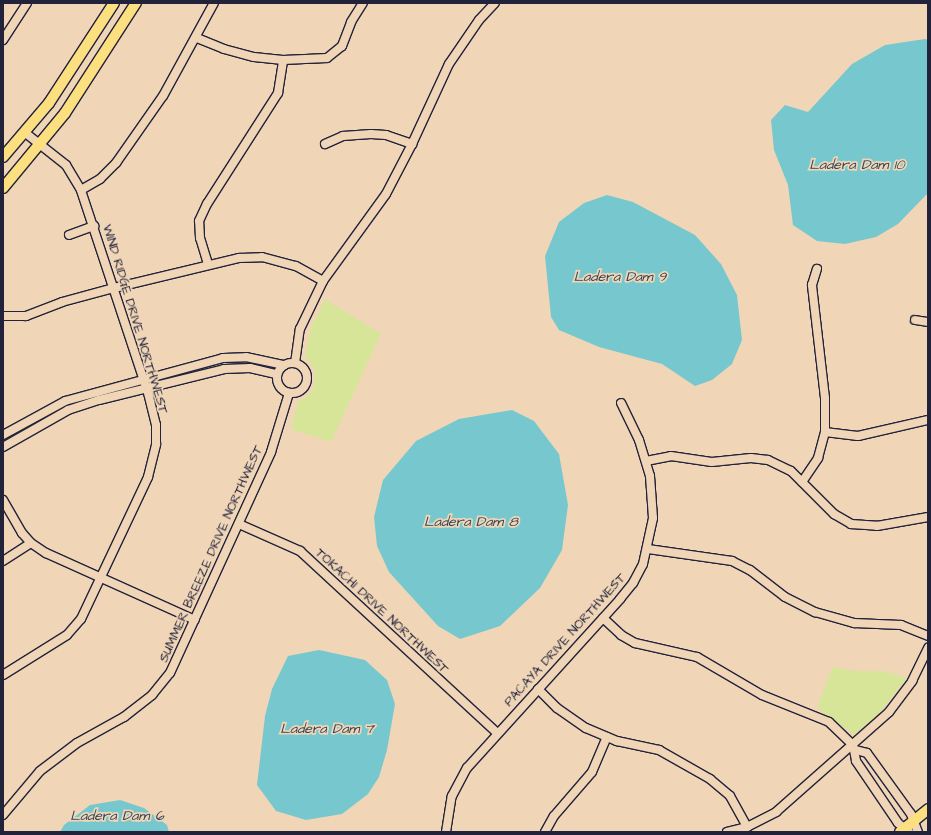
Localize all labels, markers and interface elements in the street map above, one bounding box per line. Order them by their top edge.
water label: Ladera Dam 10 [809,157,905,173]
street label: WIND RIDGE DRIVE NORTHWEST [99,223,171,415]
water label: Ladera Dam 9 [574,269,666,285]
street label: SUMMER BREEZE DRIVE NORTHWEST [156,443,266,665]
water label: Ladera Dam 8 [424,514,518,530]
street label: TOKACHI DRIVE NORTHWEST [312,545,452,677]
street label: PACAYA DRIVE NORTHWEST [501,570,629,710]
water label: Ladera Dam 7 [280,721,374,737]
water label: Ladera Dam 6 [70,808,164,824]

